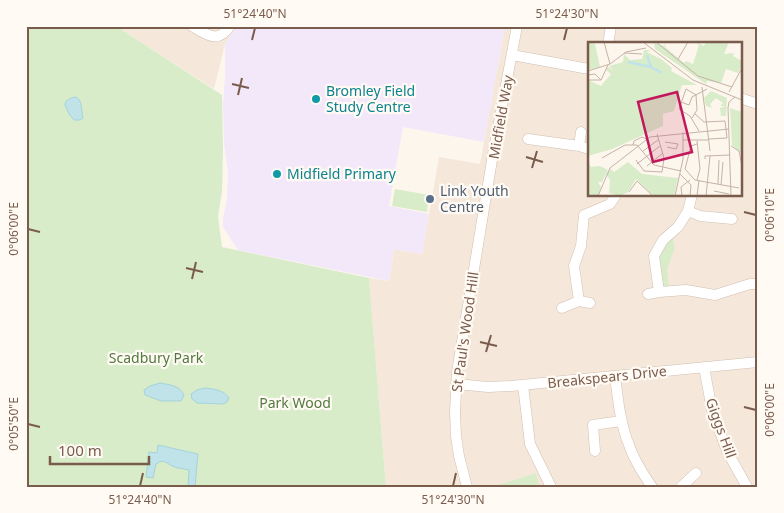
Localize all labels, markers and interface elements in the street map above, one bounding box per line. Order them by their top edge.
text: 51°24'40"N [223,5,287,22]
text: 51°24'30"N [535,5,599,22]
inset map [588,42,742,196]
street label: Midfield Way [484,73,517,160]
place label: Bromley Field Study Centre [326,81,415,116]
marker: Bromley Field Study Centre [310,93,322,105]
place label: Midfield Primary [287,164,397,183]
marker: Midfield Primary [271,168,283,180]
place label: Link Youth Centre [440,181,509,216]
text: 0°06'10"E [761,188,778,242]
marker: Link Youth Centre [424,193,436,205]
text: 0°06'00"E [5,202,22,256]
street label: St Paul's Wood Hill [447,271,482,393]
park label: Scadbury Park [109,348,204,367]
street label: Breakspears Drive [546,361,668,392]
text: 0°06'00"E [761,383,778,437]
park label: Park Wood [259,393,331,412]
street label: Giggs Hill [702,395,741,460]
text: 0°05'50"E [5,397,22,451]
scale bar [50,433,149,465]
text: 100 m [58,440,102,460]
text: 51°24'40"N [108,491,172,508]
text: 51°24'30"N [421,491,485,508]

